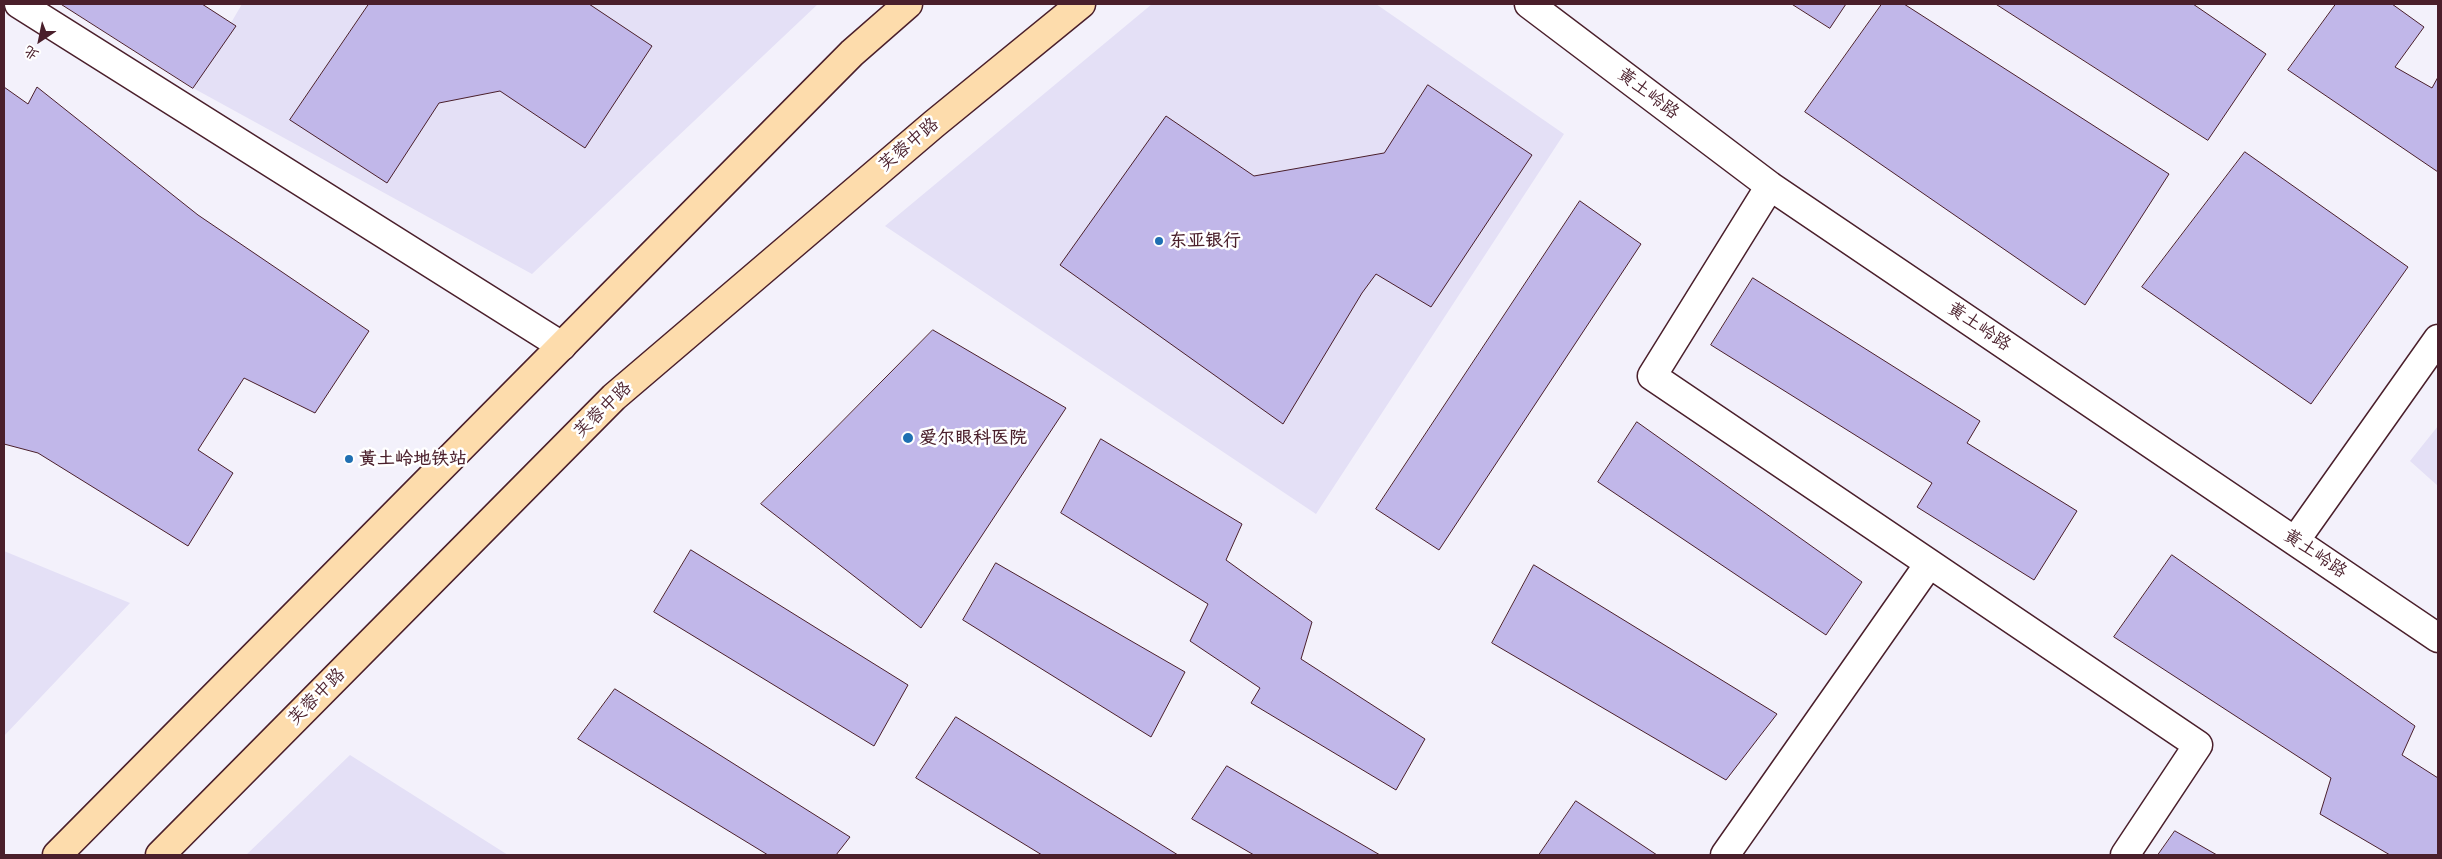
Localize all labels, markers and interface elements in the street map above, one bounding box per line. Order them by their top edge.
north arrow [15,15,65,65]
text: 北 [21,42,42,64]
street label: 黄土岭路 [1613,64,1683,124]
street label: 芙蓉中路 [874,114,944,176]
place label: 东亚银行 [1169,230,1241,252]
marker: 东亚银行 [1153,235,1165,247]
street label: 黄土岭路 [1943,298,2015,356]
street label: 芙蓉中路 [570,377,636,443]
place label: 爱尔眼科医院 [919,427,1027,449]
marker: 爱尔眼科医院 [901,431,915,445]
place label: 黄土岭地铁站 [359,448,467,470]
marker: 黄土岭地铁站 [343,453,355,465]
street label: 黄土岭路 [2279,525,2351,583]
street label: 芙蓉中路 [284,664,350,730]

